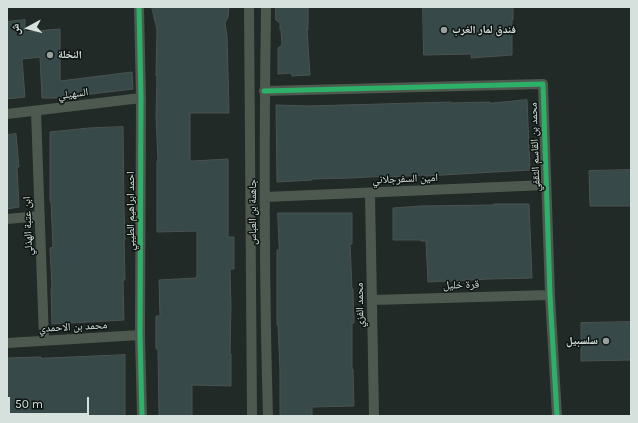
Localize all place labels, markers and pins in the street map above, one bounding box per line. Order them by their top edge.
place label: فندق لمار الغرب [452,23,516,37]
marker: فندق لمار الغرب [439,25,449,35]
place label: النخلة [58,48,82,62]
marker: النخلة [45,50,55,60]
place label: سلسبيل [566,334,598,348]
marker: سلسبيل [601,336,611,346]

